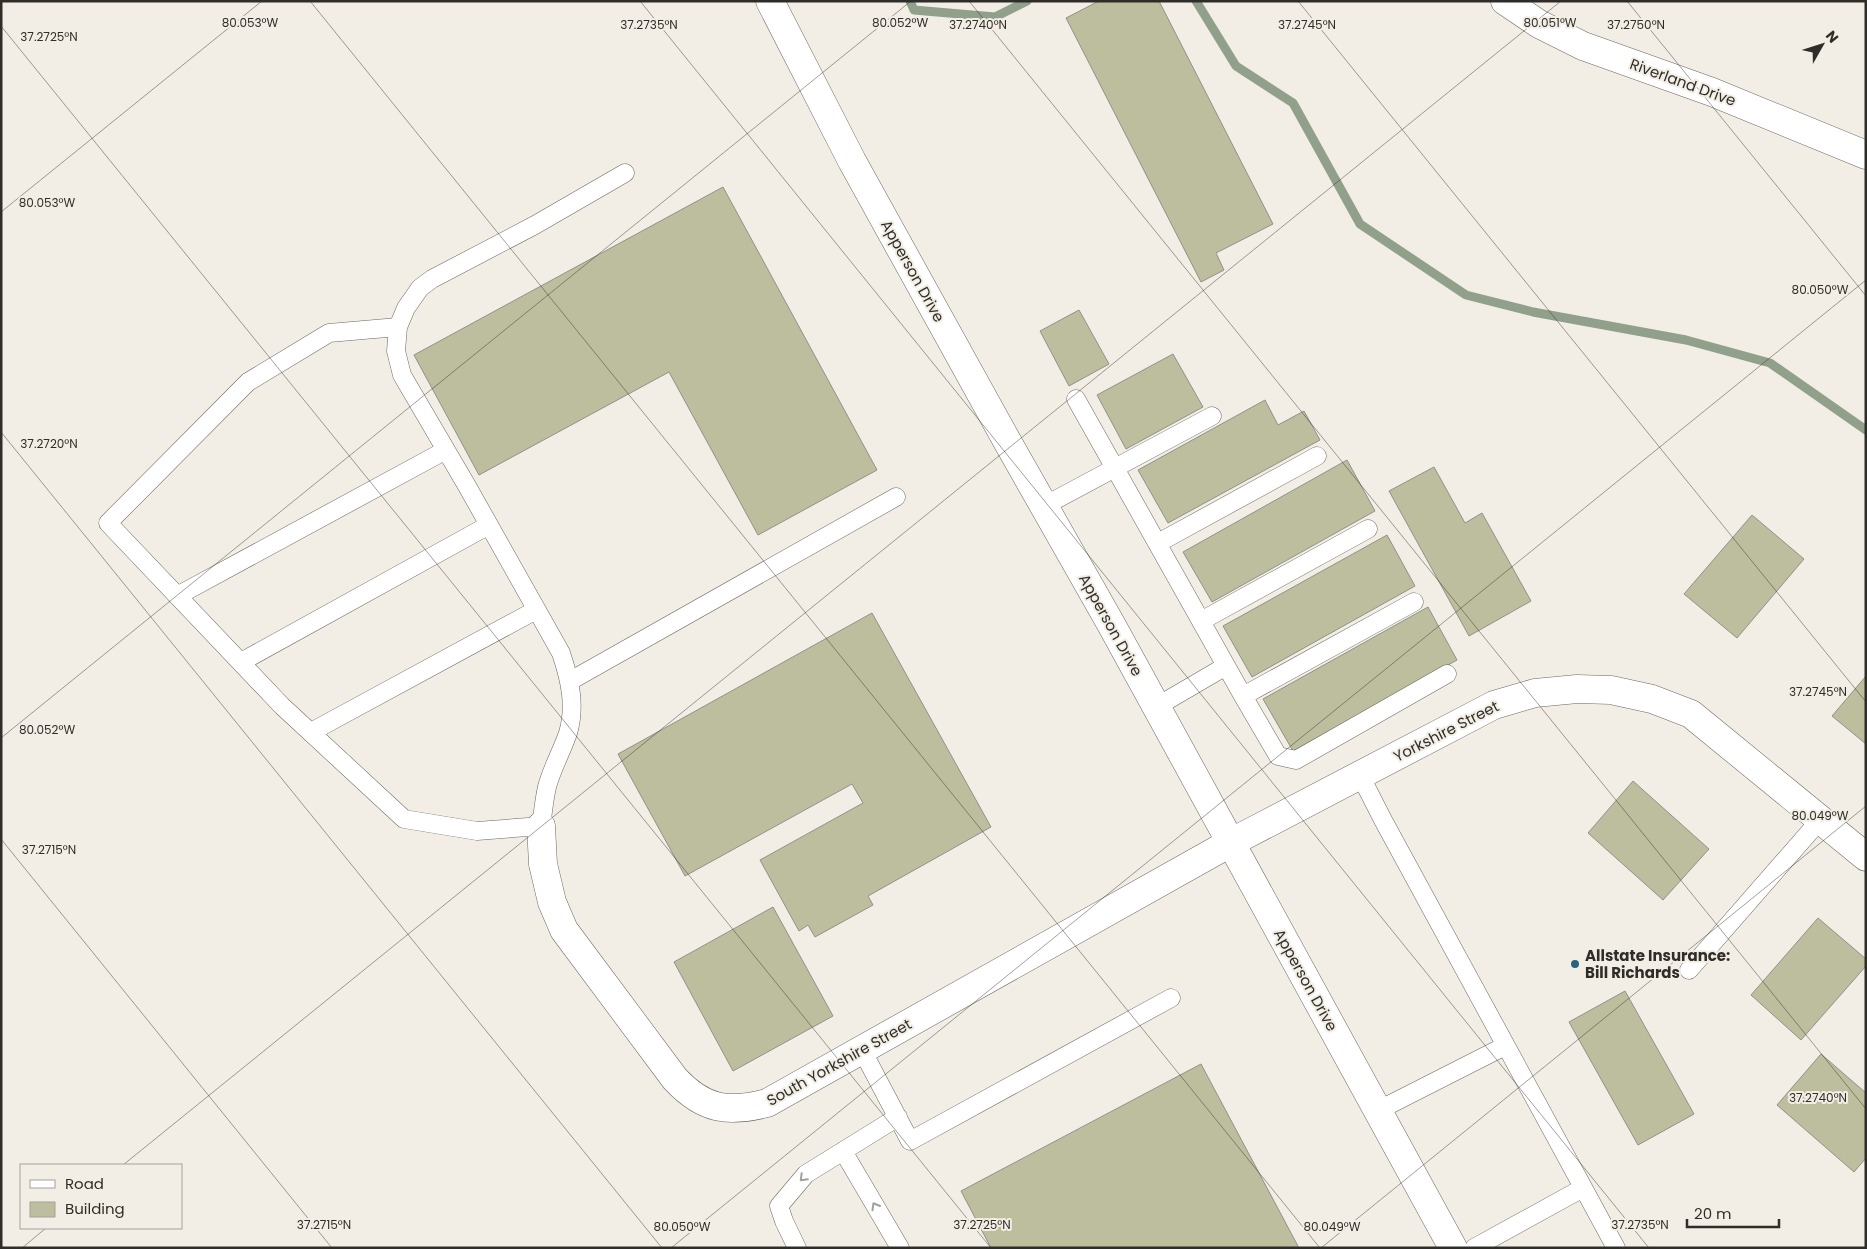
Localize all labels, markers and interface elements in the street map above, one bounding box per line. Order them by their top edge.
text: 80.053°W [222,14,278,31]
text: 80.052°W [872,14,928,31]
text: 80.051°W [1523,14,1577,31]
text: 37.2735°N [620,16,678,33]
text: 37.2740°N [949,16,1007,33]
text: 37.2745°N [1278,16,1336,33]
text: 37.2750°N [1607,16,1665,33]
north arrow [1797,20,1847,70]
text: N [1821,26,1843,47]
text: 37.2725°N [20,28,78,45]
street label: Riverland Drive [1627,53,1739,111]
text: 80.053°W [19,194,75,211]
street label: Apperson Drive [876,216,950,326]
text: 80.050°W [1792,281,1849,298]
text: 37.2720°N [20,435,78,452]
street label: Apperson Drive [1074,570,1148,680]
text: 37.2745°N [1789,683,1847,700]
street label: Yorkshire Street [1390,695,1502,767]
text: 80.052°W [19,721,75,738]
text: 80.049°W [1792,807,1849,824]
text: 37.2715°N [22,841,76,858]
street label: Apperson Drive [1269,925,1343,1035]
place label: Allstate Insurance: Bill Richards [1585,945,1730,983]
marker: Allstate Insurance: Bill Richards [1569,958,1581,970]
street label: South Yorkshire Street [763,1013,915,1111]
text: 37.2740°N [1789,1089,1847,1106]
legend [20,1164,182,1229]
text: Road [65,1173,104,1194]
one-way arrow [800,1173,809,1182]
scale bar [1687,1196,1780,1228]
text: Building [65,1198,125,1219]
one-way arrow [872,1202,882,1211]
text: 20 m [1694,1203,1732,1224]
text: 37.2715°N [297,1216,351,1233]
text: 37.2725°N [953,1216,1011,1233]
text: 37.2735°N [1611,1216,1669,1233]
text: 80.050°W [654,1218,711,1235]
text: 80.049°W [1304,1218,1361,1235]

